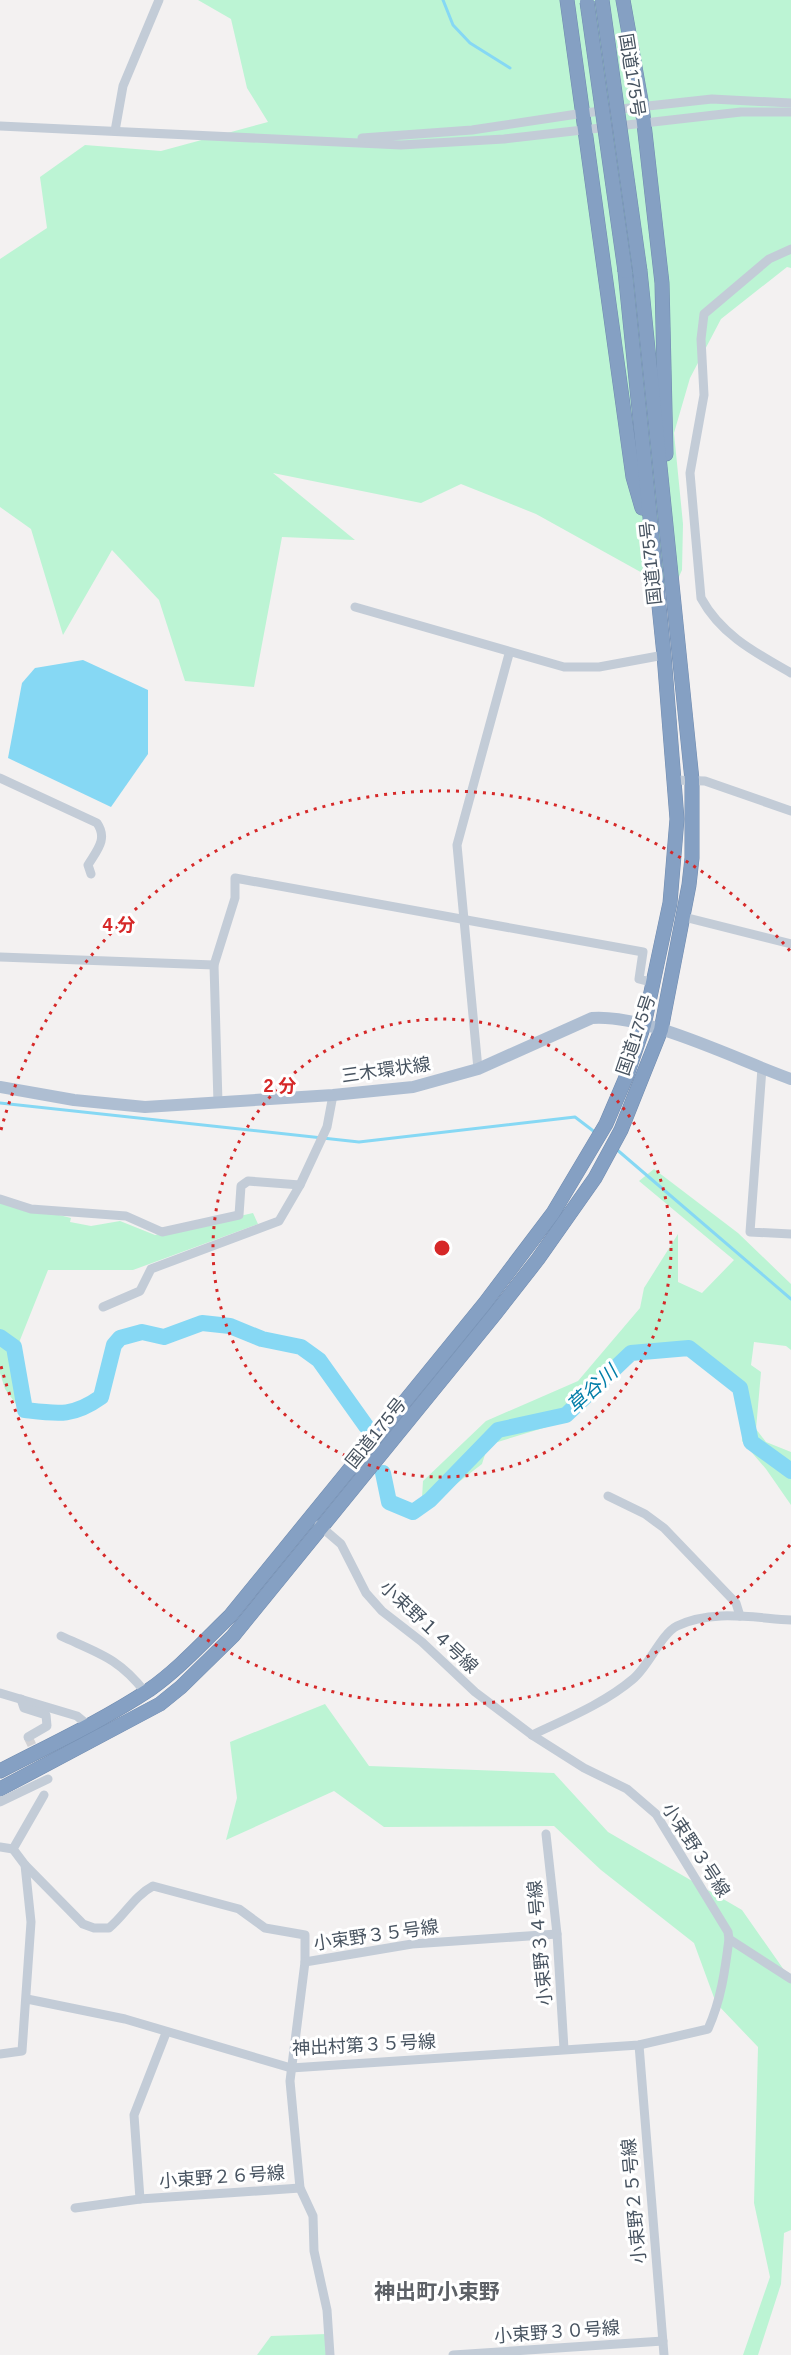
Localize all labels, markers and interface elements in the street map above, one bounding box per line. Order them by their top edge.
street label: 国道175号 [616,32,648,118]
street label: 国道175号 [637,520,665,606]
text: 4 分 [102,915,136,935]
street label: 国道175号 [613,992,659,1078]
street label: 三木環状線 [340,1054,432,1086]
text: 2 分 [263,1076,297,1096]
centre of rings [432,1238,452,1258]
water label: 草谷川 [562,1359,623,1417]
street label: 国道175号 [342,1394,410,1472]
street label: 小束野１４号線 [376,1577,482,1677]
street label: 小束野３号線 [658,1799,734,1901]
street label: 小束野３４号線 [525,1879,555,2007]
street label: 小束野３５号線 [312,1916,440,1954]
street label: 神出村第３５号線 [292,2031,436,2059]
street label: 小束野２５号線 [619,2137,649,2265]
street label: 小束野２６号線 [158,2163,286,2191]
district label: 神出町小束野 [374,2280,500,2303]
street label: 小束野３０号線 [493,2318,621,2346]

